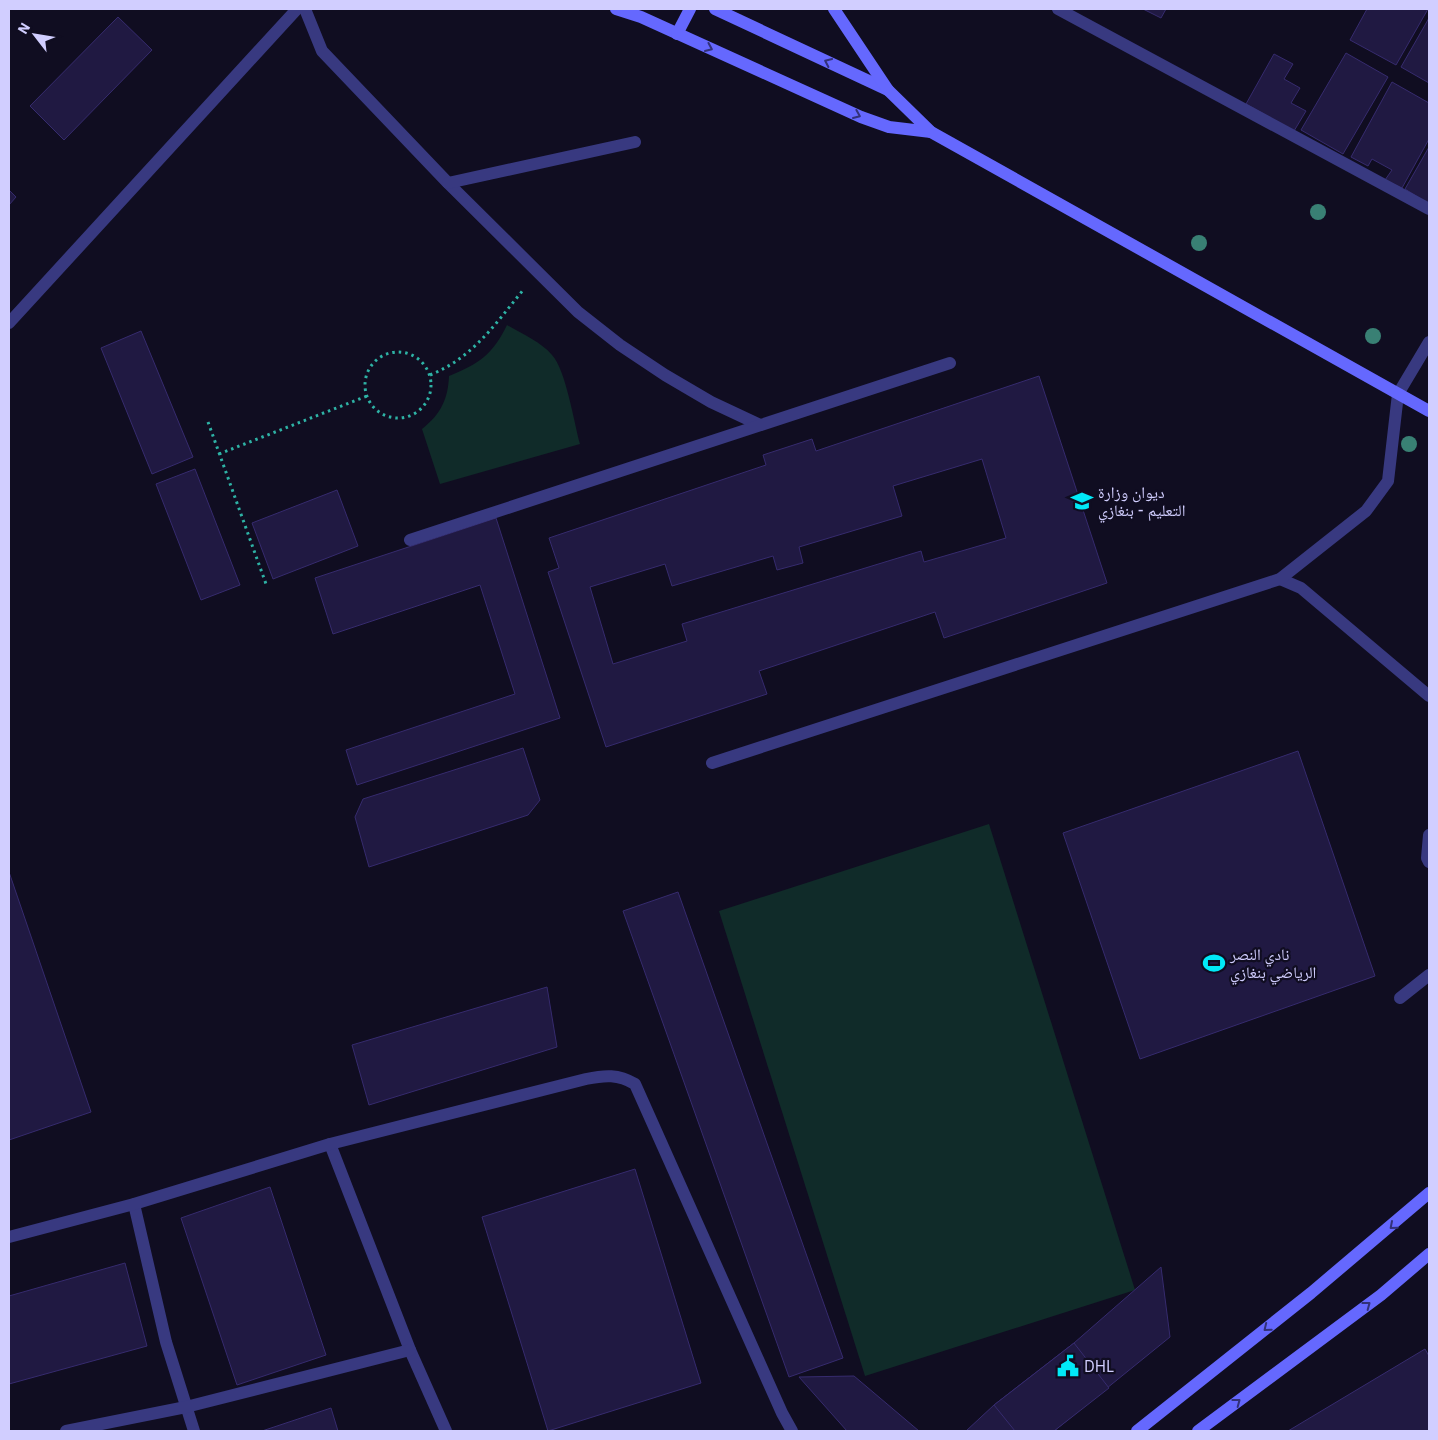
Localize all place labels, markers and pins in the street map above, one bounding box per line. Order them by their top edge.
place label: ديوان وزارة التعليم - بنغازي [1098,482,1185,523]
school or university icon: ديوان وزارة التعليم - بنغازي [1069,488,1095,514]
place label: نادي النصر الرياضي بنغازي [1229,944,1316,985]
sports icon: نادي النصر الرياضي بنغازي [1201,950,1227,976]
public building icon: DHL [1055,1353,1081,1379]
place label: DHL [1084,1356,1114,1376]

